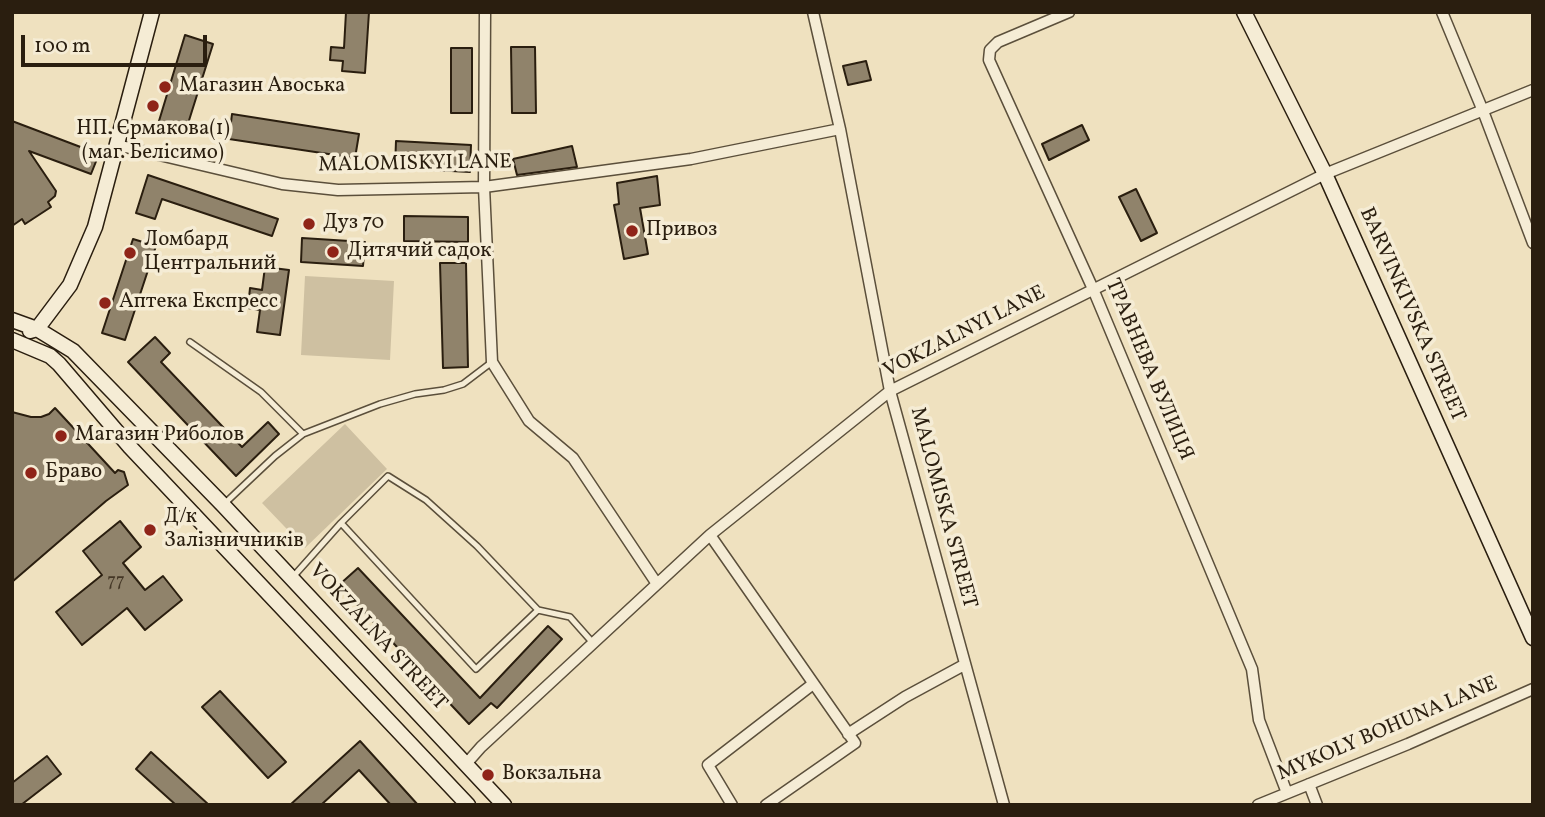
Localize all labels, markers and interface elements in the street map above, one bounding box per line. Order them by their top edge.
scale bar [24,21,210,65]
text: 100 m [34,32,91,61]
place label: Магазин Авоська [179,74,345,100]
marker: Магазин Авоська [157,79,173,95]
marker: НП. Єрмакова(1) (маг. Белісимо) [145,98,161,114]
place label: НП. Єрмакова(1) (маг. Белісимо) [76,117,230,167]
street label: MALOMISKYI LANE [318,151,512,179]
street label: BARVINKIVSKA STREET [1352,204,1470,426]
place label: Дуз 70 [323,211,384,237]
marker: Дуз 70 [301,216,317,232]
place label: Привоз [646,218,717,244]
marker: Привоз [624,223,640,239]
place label: Ломбард Центральний [144,228,276,278]
place label: Дитячий садок [347,239,492,265]
marker: Дитячий садок [325,244,341,260]
marker: Ломбард Центральний [122,245,138,261]
street label: ТРАВНЕВА ВУЛИЦЯ [1098,275,1198,465]
street label: VOKZALNYI LANE [880,281,1050,385]
place label: Аптека Експресс [119,290,278,316]
marker: Аптека Експресс [97,295,113,311]
street label: MALOMISKA STREET [903,405,981,611]
place label: Магазин Риболов [75,423,244,449]
marker: Магазин Риболов [53,428,69,444]
place label: Браво [45,460,102,486]
marker: Браво [23,465,39,481]
place label: Д/к Залізничників [164,505,304,555]
marker: Д/к Залізничників [142,522,158,538]
street label: VOKZALNA STREET [302,559,452,717]
house number: 77 [107,572,125,594]
street label: MYKOLY BOHUNA LANE [1274,672,1502,788]
place label: Вокзальна [502,762,602,788]
marker: Вокзальна [480,767,496,783]

